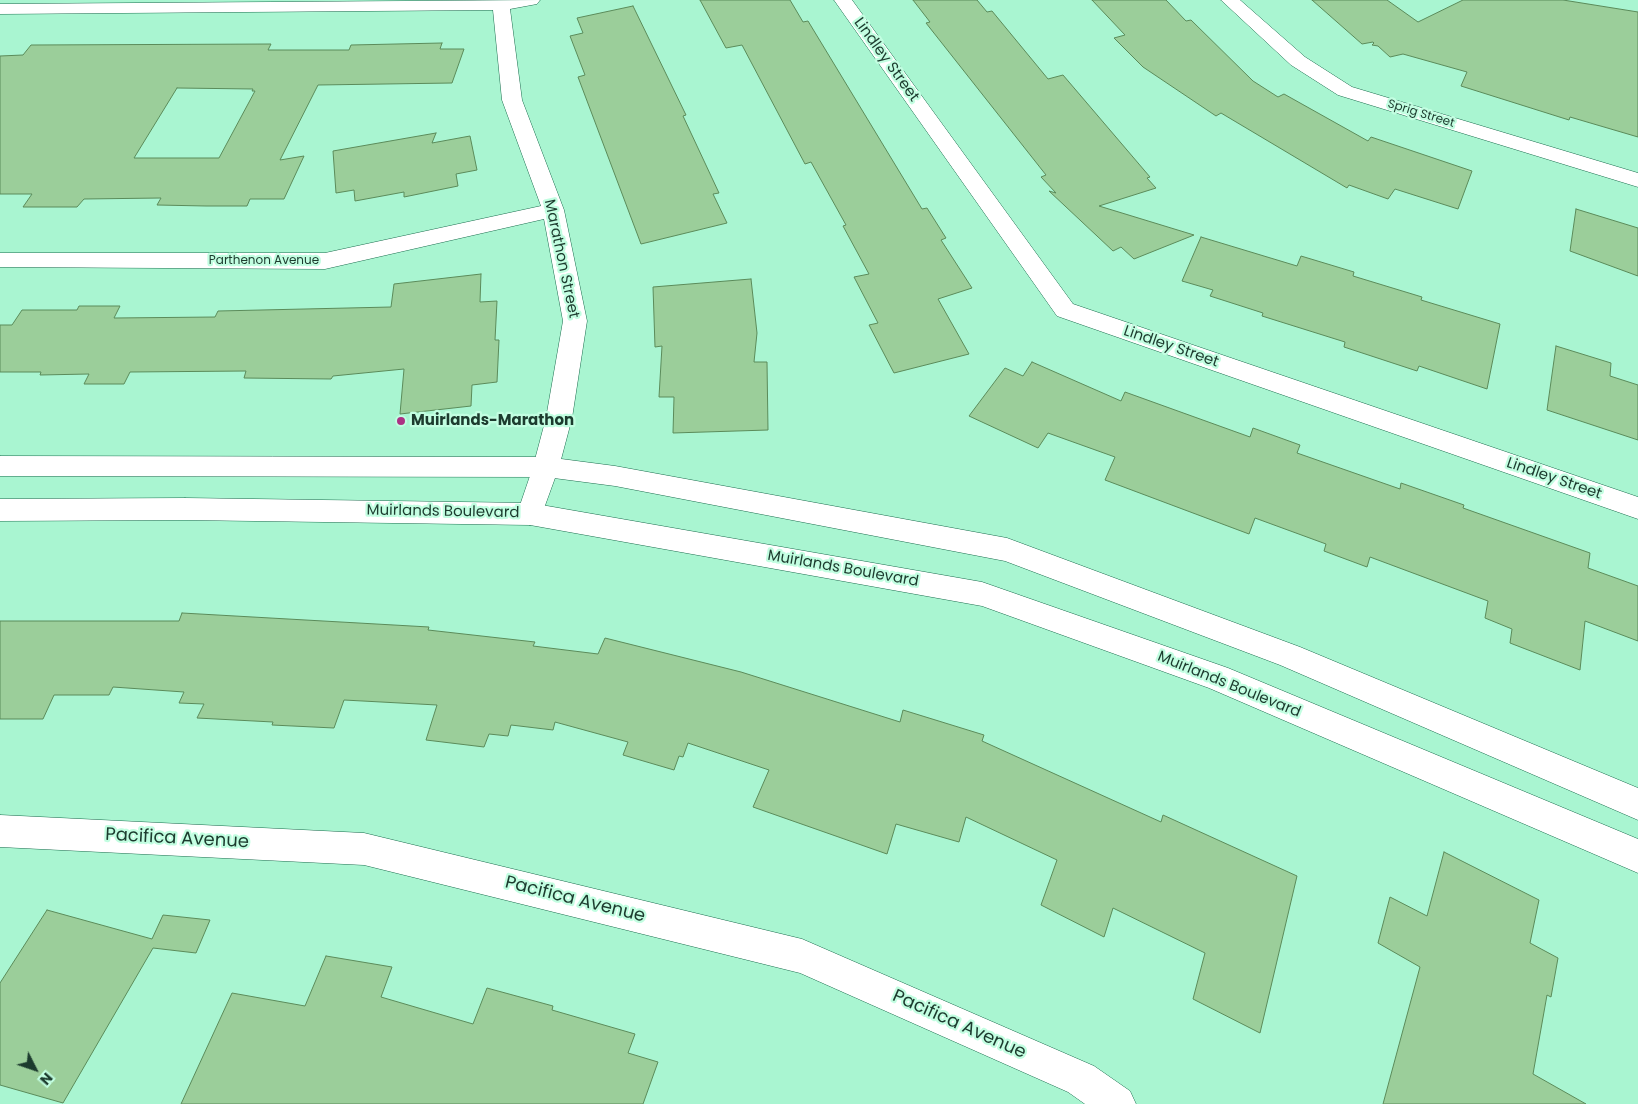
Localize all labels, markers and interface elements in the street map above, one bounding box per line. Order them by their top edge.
street label: Lindley Street [850,15,922,105]
street label: Sprig Street [1386,97,1456,131]
street label: Marathon Street [540,198,582,320]
street label: Parthenon Avenue [209,254,319,268]
street label: Lindley Street [1121,322,1221,372]
place label: Muirlands-Marathon [411,412,574,430]
marker: Muirlands-Marathon [395,415,407,427]
street label: Lindley Street [1504,454,1604,504]
street label: Muirlands Boulevard [366,502,520,522]
street label: Muirlands Boulevard [766,547,920,591]
street label: Muirlands Boulevard [1155,648,1303,722]
street label: Pacifica Avenue [105,824,249,854]
street label: Pacifica Avenue [503,872,647,928]
street label: Pacifica Avenue [889,986,1029,1064]
north arrow [10,1044,60,1094]
text: N [35,1068,57,1089]

